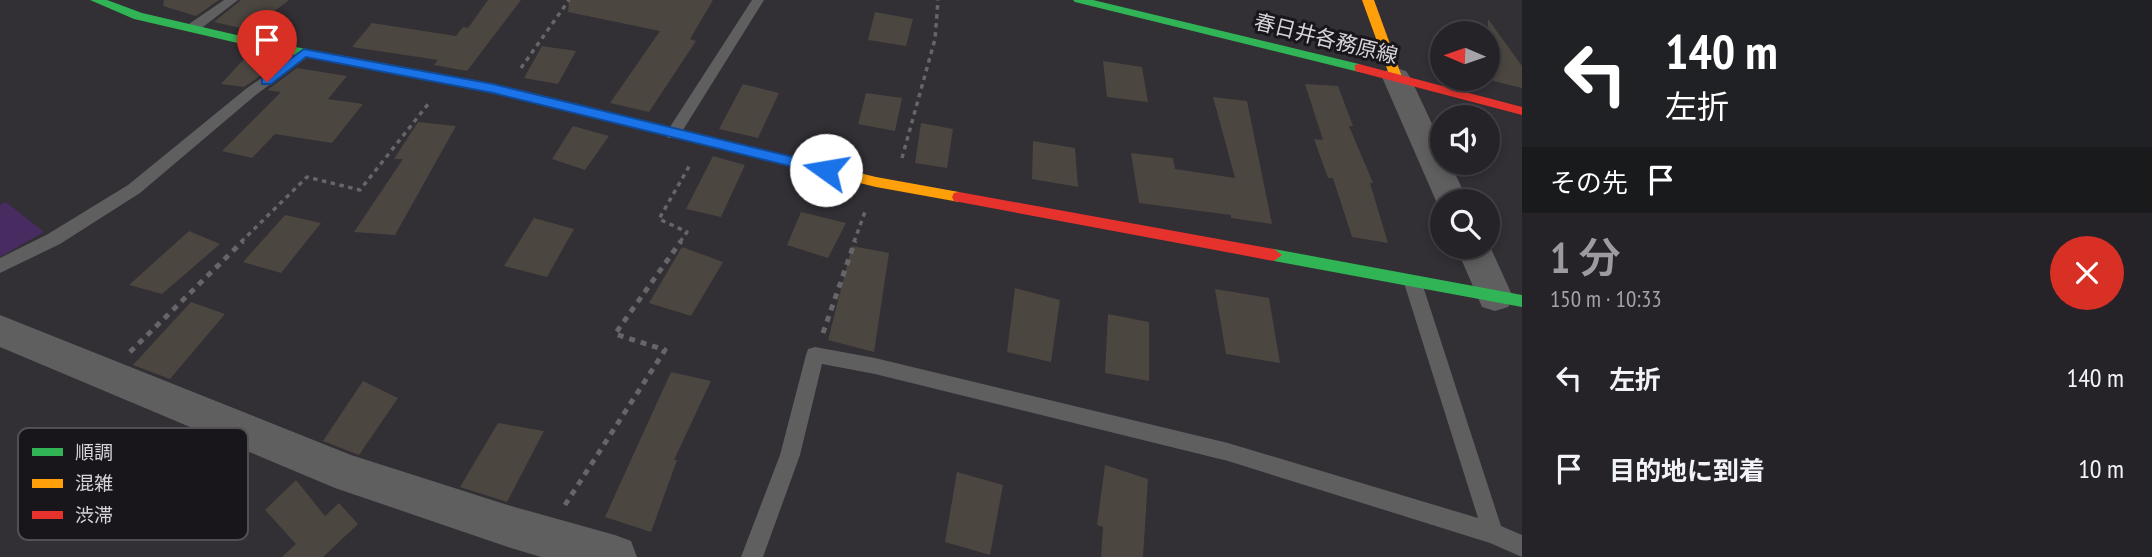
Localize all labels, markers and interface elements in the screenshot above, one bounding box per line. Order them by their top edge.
street label: 春日井各務原線 [1252,8,1401,69]
pin [237,10,297,82]
text: 140 m [1665,19,1778,83]
icon: arrive [248,21,286,59]
north arrow [1430,21,1500,91]
map controls [1430,21,1500,259]
icon: left [1550,28,1641,119]
text: 左折 [1665,85,1729,127]
button: sound [1430,105,1500,175]
position arrow [789,133,863,207]
icon: arrive [1642,161,1680,199]
text: その先 [1550,166,1628,199]
button: search [1430,189,1500,259]
text: 1 分 [1550,230,1621,285]
button: close [2050,236,2124,310]
text: 150 m · 10:33 [1550,284,1662,313]
icon: left [1550,359,1588,397]
text: 140 m [2066,361,2124,394]
text: 左折 [1609,363,1661,396]
legend [18,428,248,540]
text: 順調 [75,440,113,464]
icon: arrive [1550,450,1588,488]
text: 10 m [2078,452,2124,485]
text: 目的地に到着 [1609,454,1765,487]
text: 混雑 [75,471,113,495]
text: 渋滞 [75,503,113,527]

